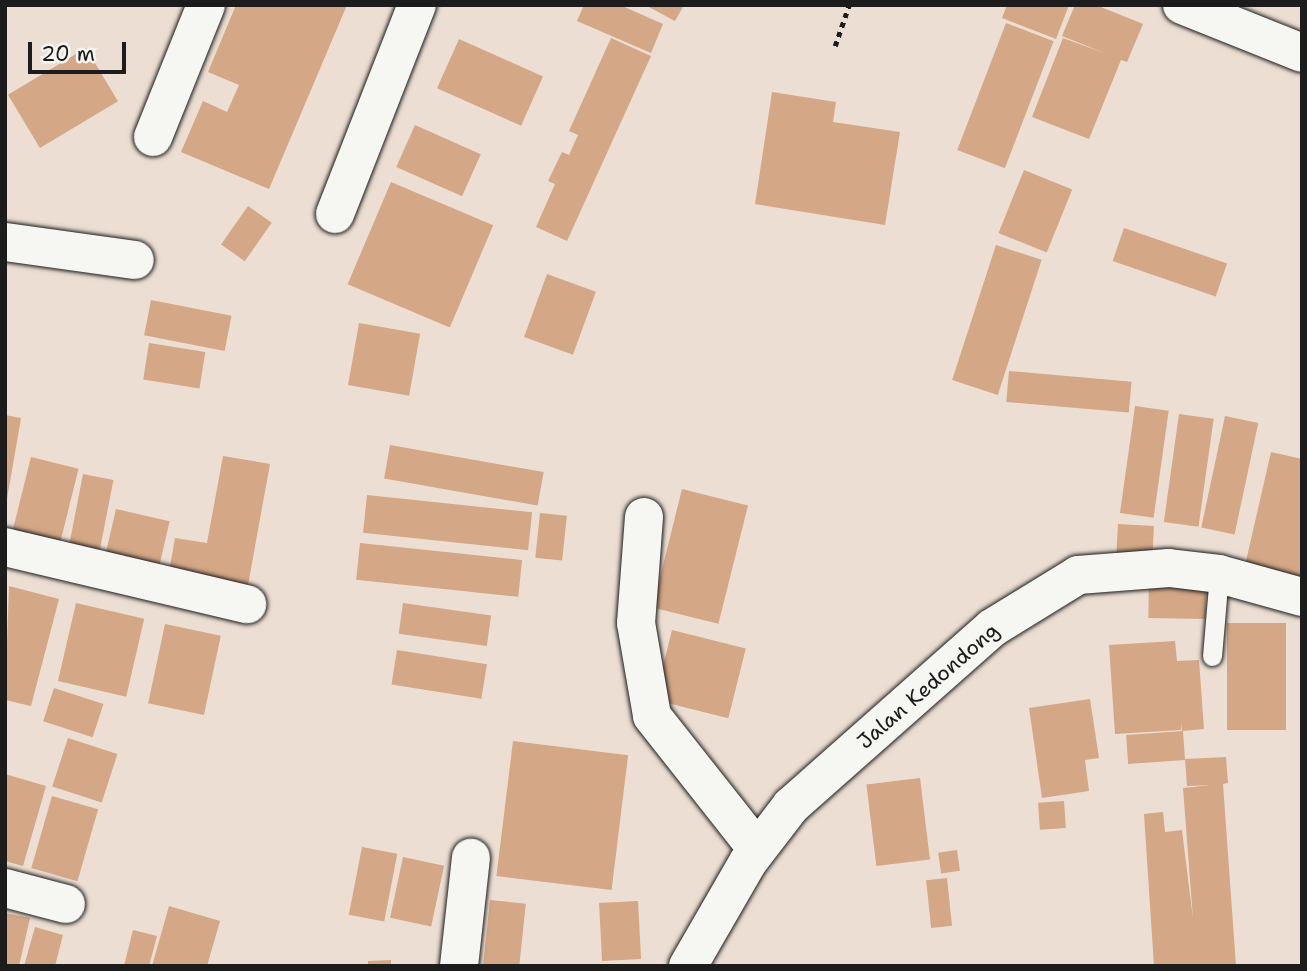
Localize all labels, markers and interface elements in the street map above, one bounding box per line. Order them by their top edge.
scale bar [32,28,130,72]
text: 20 m [41,40,95,68]
street label: Jalan Kedondong [852,618,1004,754]

